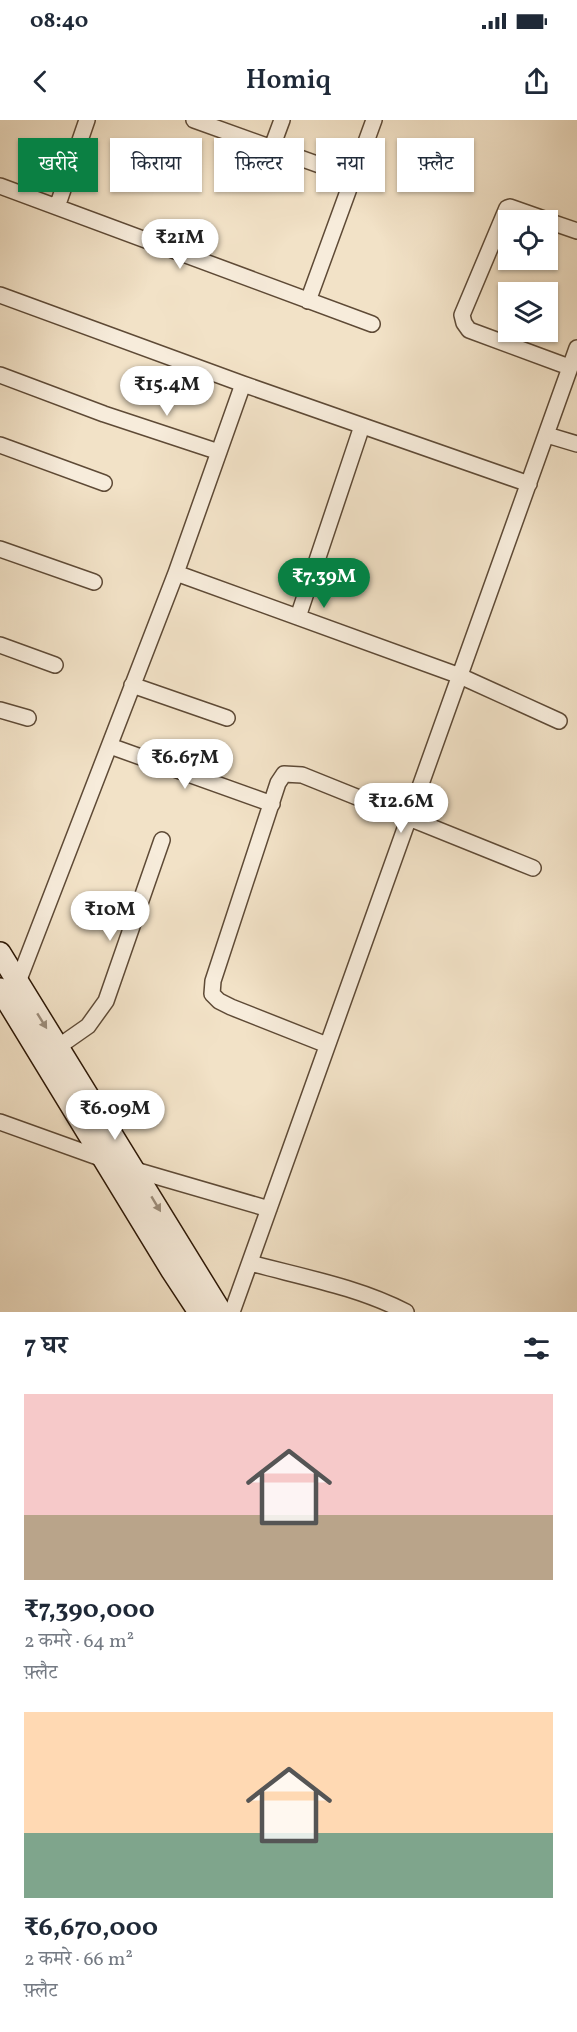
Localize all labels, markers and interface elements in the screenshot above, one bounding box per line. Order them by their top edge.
text: 08:40 [30,6,88,37]
text: Homiq [246,62,331,100]
icon: back [24,65,57,98]
icon: share [520,65,553,98]
chip: खरीदें [18,138,98,192]
chip: किराया [110,138,202,192]
chip: फ़िल्टर [214,138,304,192]
chip: नया [316,138,385,192]
chip: फ़्लैट [397,138,474,192]
map controls [498,210,558,342]
button: locate [498,210,558,270]
pin: ₹21M [144,219,216,270]
text: ₹21M [156,224,204,252]
button: layers [498,282,558,342]
pin: ₹15.4M [118,366,216,417]
text: ₹15.4M [134,371,200,399]
pin: ₹7.39M [275,558,373,609]
text: ₹7.39M [292,563,356,591]
pin: ₹6.67M [136,739,234,790]
text: ₹6.67M [151,744,219,772]
pin: ₹12.6M [352,783,450,834]
text: ₹12.6M [368,788,434,816]
pin: ₹10M [74,891,146,942]
text: ₹10M [85,896,135,924]
one-way arrow [36,1013,47,1029]
pin: ₹6.09M [66,1090,164,1141]
text: ₹6.09M [80,1095,150,1123]
one-way arrow [150,1196,161,1212]
text: 7 घर [24,1328,67,1364]
icon: filters [520,1332,553,1365]
icon: home [235,1433,343,1541]
text: ₹7,390,000 [24,1592,155,1628]
text: 2 कमरे · 64 m² [24,1628,134,1656]
text: फ़्लैट [24,1660,57,1688]
icon: home [235,1751,343,1859]
text: ₹6,670,000 [24,1910,158,1946]
text: 2 कमरे · 66 m² [24,1946,133,1974]
text: फ़्लैट [24,1978,57,2006]

